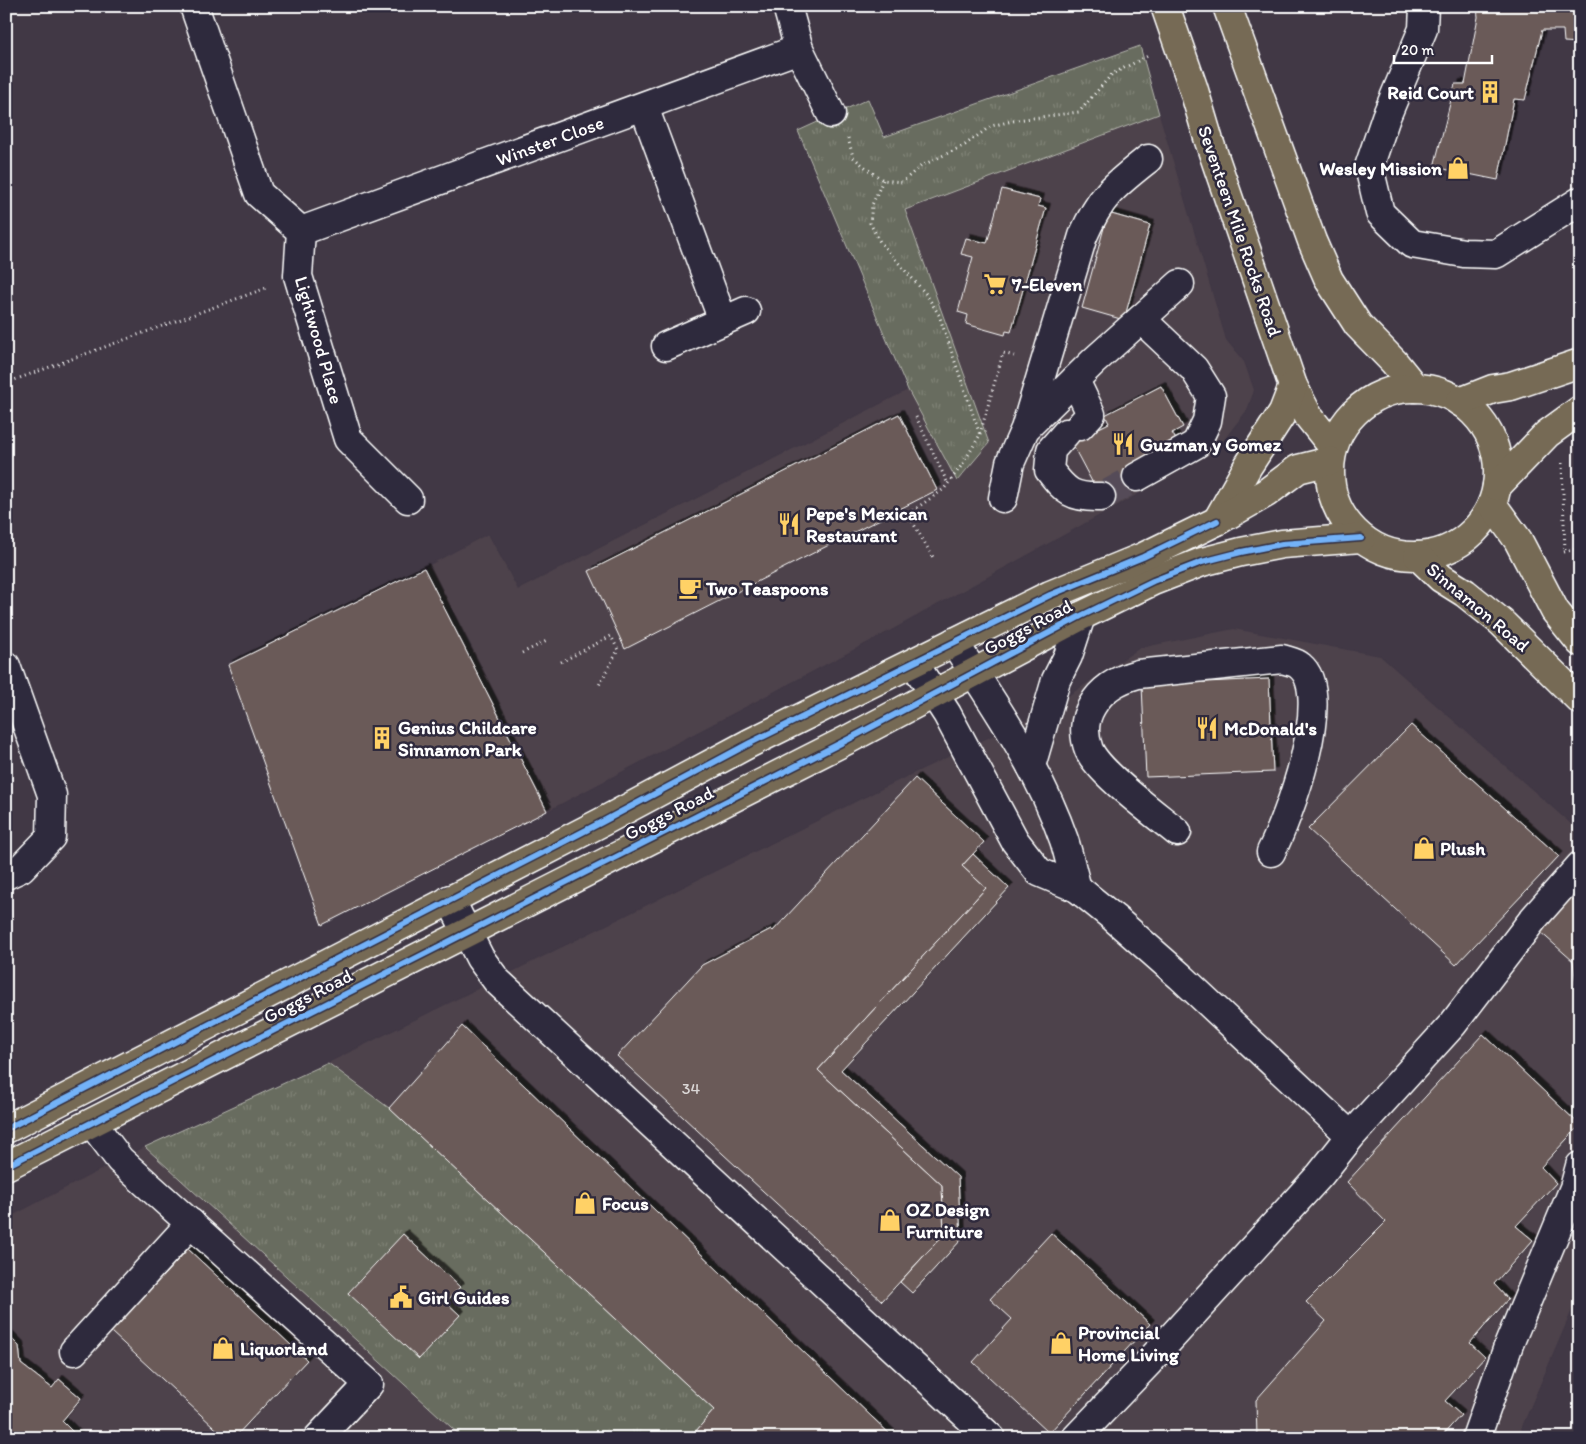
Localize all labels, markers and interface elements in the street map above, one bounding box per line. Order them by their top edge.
scale bar [1394,32,1491,64]
text: 20 m [1401,41,1435,59]
building icon: Reid Court [1477,79,1503,105]
place label: Reid Court [1387,81,1474,104]
street label: Winster Close [493,111,607,171]
street label: Seventeen Mile Rocks Road [1193,123,1287,340]
shop icon: Wesley Mission [1445,155,1471,181]
place label: Wesley Mission [1319,157,1442,180]
supermarket icon: 7-Eleven [982,271,1008,297]
street label: Lightwood Place [290,273,348,407]
place label: 7-Eleven [1011,273,1083,296]
restaurant icon: Guzman y Gomez [1110,431,1136,457]
place label: Guzman y Gomez [1140,433,1281,456]
place label: Pepe's Mexican Restaurant [806,502,928,547]
restaurant icon: Pepe's Mexican Restaurant [776,511,802,537]
street label: Sinnamon Road [1422,557,1534,657]
cafe icon: Two Teaspoons [677,575,703,601]
place label: Two Teaspoons [705,577,829,600]
street label: Goggs Road [980,594,1077,660]
restaurant icon: McDonald's [1194,715,1220,741]
place label: Genius Childcare Sinnamon Park [398,716,537,761]
place label: McDonald's [1224,717,1317,740]
building icon: Genius Childcare Sinnamon Park [369,725,395,751]
street label: Goggs Road [621,781,718,845]
shop icon: Plush [1411,835,1437,861]
place label: Plush [1440,837,1486,860]
street label: Goggs Road [260,964,357,1028]
house number: 34 [682,1079,701,1098]
shop icon: Focus [572,1190,598,1216]
place label: Focus [602,1192,649,1215]
place label: OZ Design Furniture [906,1198,990,1243]
shop icon: OZ Design Furniture [877,1207,903,1233]
public building icon: Girl Guides [388,1284,414,1310]
place label: Girl Guides [418,1286,510,1309]
place label: Provincial Home Living [1078,1321,1180,1366]
shop icon: Provincial Home Living [1048,1330,1074,1356]
shop icon: Liquorland [210,1335,236,1361]
place label: Liquorland [240,1337,328,1360]

